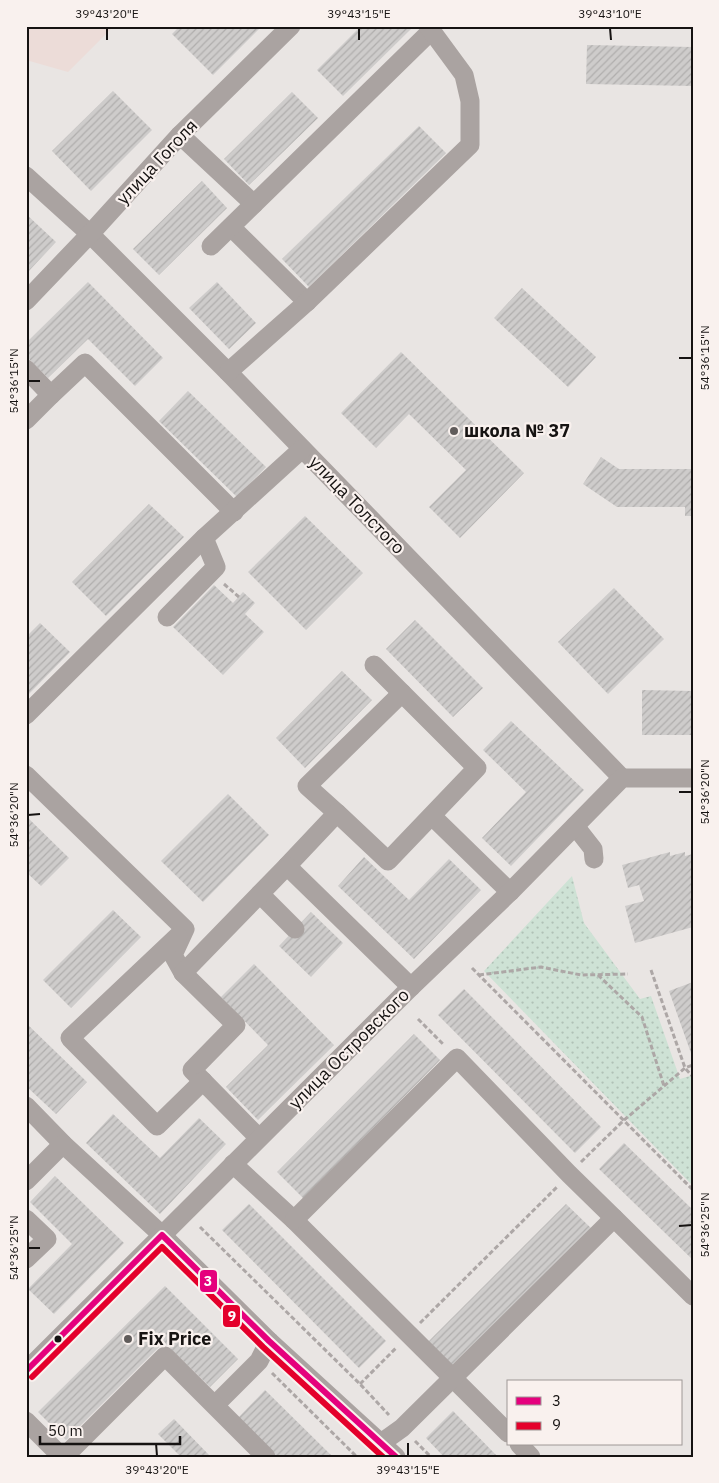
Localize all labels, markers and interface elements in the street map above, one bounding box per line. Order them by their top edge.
text: 39°43'20"E [75,6,139,21]
text: 39°43'15"E [327,6,391,21]
text: 39°43'10"E [578,6,642,21]
street label: улица Гоголя [111,114,202,209]
text: 54°36'15"N [697,325,712,391]
text: 54°36'15"N [6,348,21,414]
place label: школа № 37 [464,419,570,442]
marker: школа № 37 [448,425,460,437]
street label: улица Толстого [304,450,410,559]
text: 54°36'20"N [697,759,712,825]
text: 54°36'20"N [6,782,21,848]
street label: улица Островского [283,983,414,1114]
text: 54°36'25"N [697,1192,712,1258]
text: 54°36'25"N [6,1215,21,1281]
line badge: 3 [199,1269,218,1293]
text: 3 [204,1272,212,1290]
line badge: 9 [222,1304,241,1328]
text: 9 [228,1307,236,1325]
place label: Fix Price [138,1327,211,1350]
marker: Fix Price [122,1333,134,1345]
unlabelled marker [53,1334,63,1344]
legend [507,1380,682,1446]
text: 3 [552,1391,561,1410]
scale bar [40,1413,180,1445]
text: 9 [552,1415,561,1434]
text: 50 m [48,1421,83,1440]
text: 39°43'20"E [125,1462,189,1477]
text: 39°43'15"E [376,1462,440,1477]

